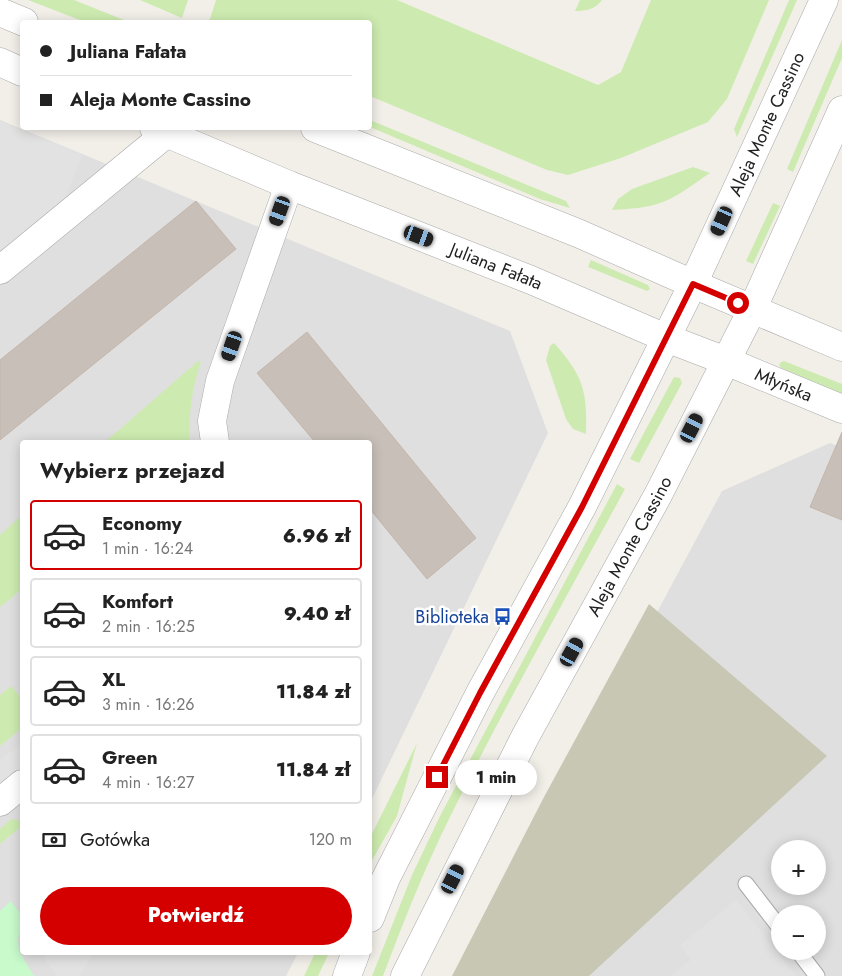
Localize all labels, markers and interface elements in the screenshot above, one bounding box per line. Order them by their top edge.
text: Juliana Fałata [70,38,187,65]
street label: Aleja Monte Cassino [722,47,811,200]
text: Aleja Monte Cassino [70,86,251,113]
car [267,194,292,228]
car [709,204,734,238]
car [402,224,435,248]
street label: Juliana Fałata [444,236,547,296]
route start [727,292,749,314]
car [220,329,243,363]
street label: Młyńska [751,361,816,408]
car [678,411,705,445]
text: Wybierz przejazd [40,454,225,486]
street label: Aleja Monte Cassino [581,472,679,621]
text: Economy [102,510,182,537]
icon: car [42,513,87,558]
text: 6.96 zł [283,522,350,549]
text: 1 min · 16:24 [102,537,193,560]
text: Komfort [102,588,173,615]
icon: car [42,591,87,636]
text: 9.40 zł [284,600,350,627]
place label: Biblioteka [415,604,489,630]
bus stop icon: Biblioteka [493,607,513,627]
text: 2 min · 16:25 [102,615,195,638]
car [558,635,585,669]
text: XL [102,666,125,693]
icon: car [42,669,87,714]
text: 11.84 zł [276,678,350,705]
text: 3 min · 16:26 [102,693,195,716]
text: Green [102,744,158,771]
icon: car [42,747,87,792]
text: 11.84 zł [276,756,350,783]
callout: 1 min [454,760,537,794]
route end [426,766,448,788]
text: 1 min [476,766,516,789]
text: 4 min · 16:27 [102,771,194,794]
icon: cash [40,826,68,854]
text: Gotówka [80,826,150,853]
text: 120 m [309,828,352,851]
map controls [771,840,826,960]
button: + [771,840,826,895]
car [439,862,466,896]
button: Potwierdź [40,887,352,945]
button: − [771,905,826,960]

